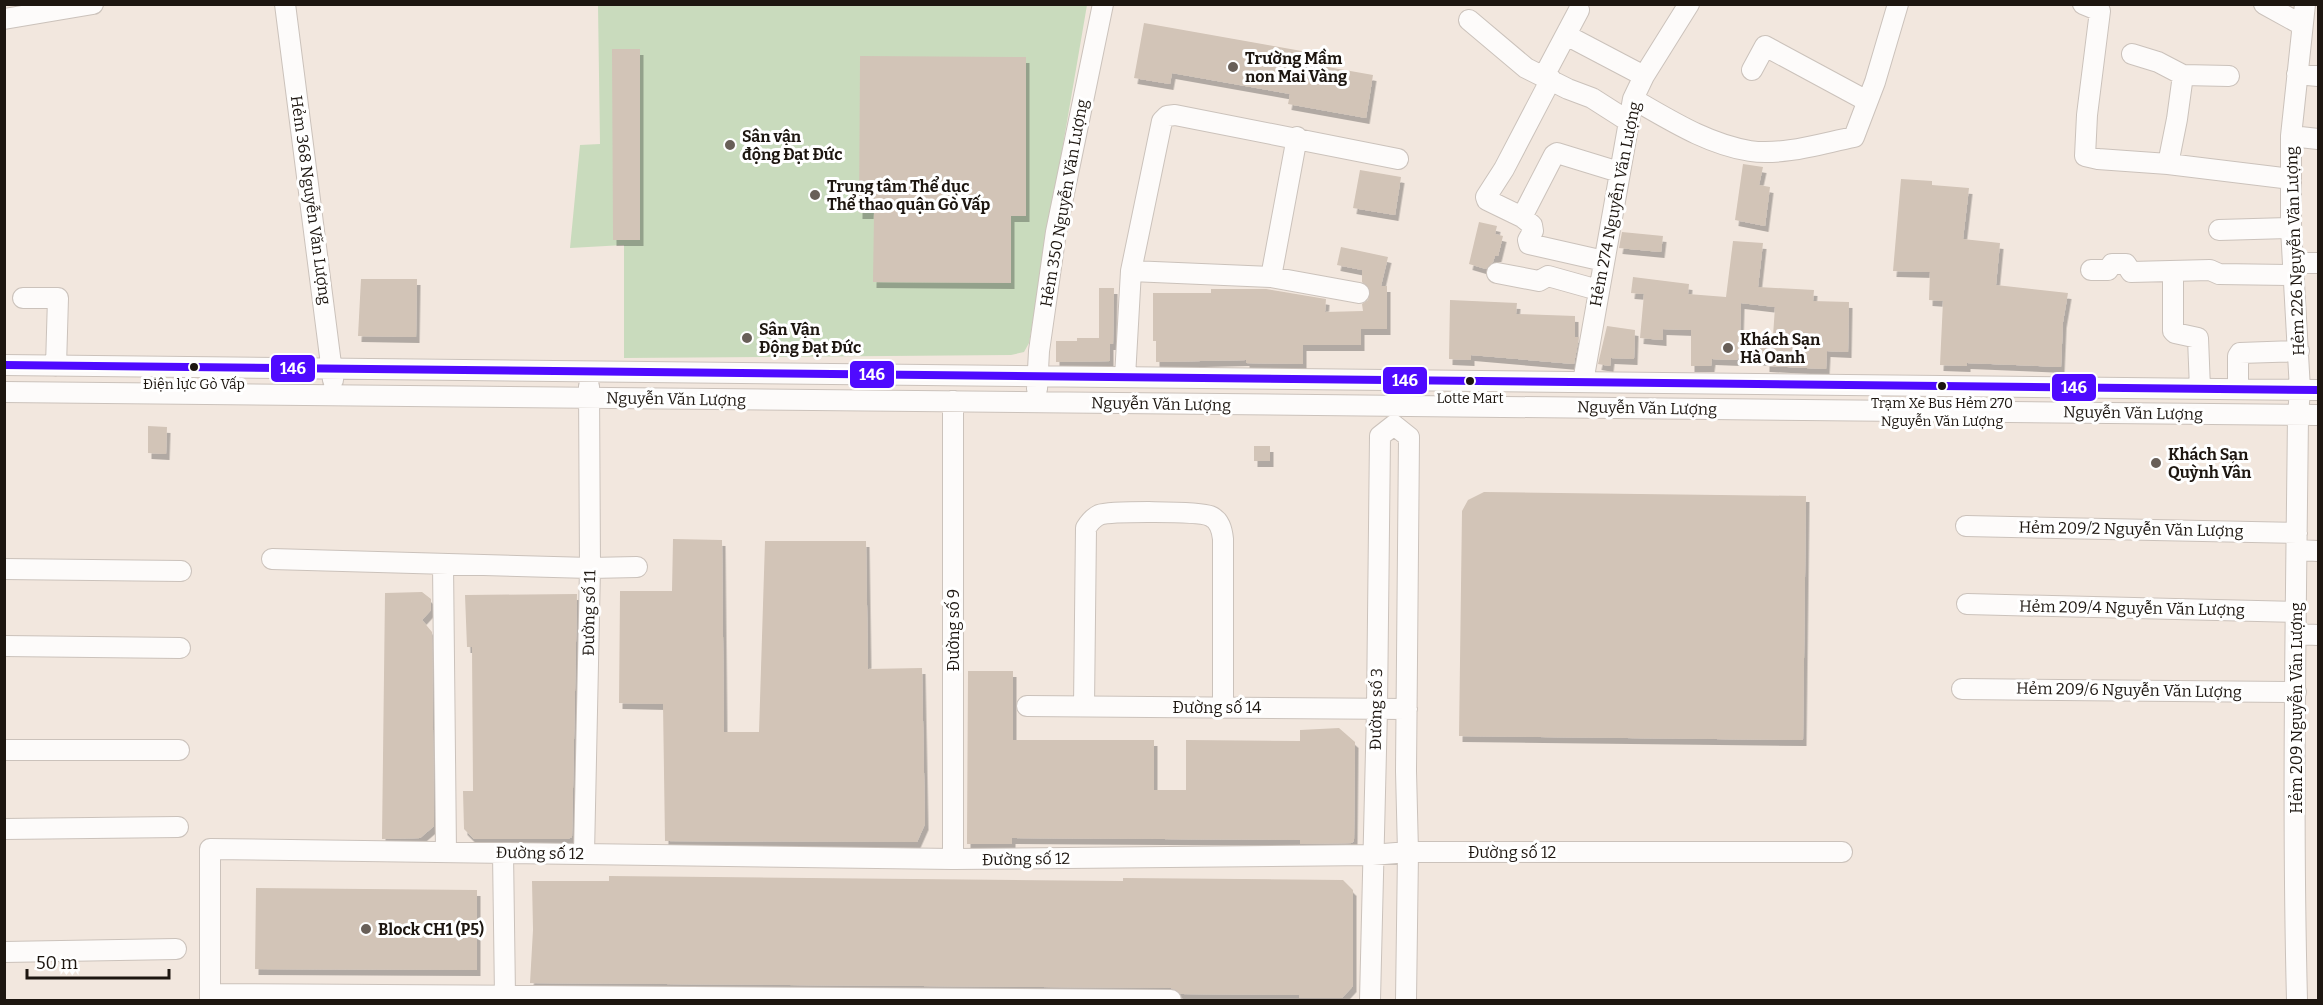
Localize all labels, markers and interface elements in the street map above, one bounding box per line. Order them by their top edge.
place label: Trường Mầm non Mai Vàng [1245,48,1347,86]
marker: Trường Mầm non Mai Vàng [1226,60,1240,74]
street label: Hẻm 368 Nguyễn Văn Lượng [287,94,336,306]
street label: Hẻm 350 Nguyễn Văn Lượng [1035,97,1092,308]
street label: Hẻm 274 Nguyễn Văn Lượng [1585,100,1644,308]
place label: Sân vận động Đạt Đức [742,127,843,164]
marker: Sân vận động Đạt Đức [723,138,737,152]
street label: Hẻm 226 Nguyễn Văn Lượng [2281,146,2308,356]
place label: Trung tâm Thể dục Thể thao quận Gò Vấp [827,176,990,214]
marker: Trung tâm Thể dục Thể thao quận Gò Vấp [808,188,822,202]
place label: Sân Vận Động Đạt Đức [759,320,861,357]
place label: Khách Sạn Hà Oanh [1740,330,1821,367]
marker: Sân Vận Động Đạt Đức [740,331,754,345]
marker: Khách Sạn Hà Oanh [1721,341,1735,355]
line badge: 146 [270,354,316,383]
text: 146 [280,359,307,378]
line badge: 146 [849,360,895,389]
marker: Điện lực Gò Vấp [188,361,200,373]
text: 146 [859,365,886,384]
line badge: 146 [1382,366,1428,395]
text: 146 [1392,371,1419,390]
line badge: 146 [2051,373,2097,402]
place label: Điện lực Gò Vấp [143,375,245,393]
marker: Lotte Mart [1464,375,1476,387]
text: 146 [2061,378,2088,397]
marker: Trạm Xe Bus Hẻm 270 Nguyễn Văn Lượng [1936,380,1948,392]
street label: Nguyễn Văn Lượng [606,387,746,410]
place label: Lotte Mart [1436,390,1504,407]
street label: Nguyễn Văn Lượng [1091,392,1231,415]
place label: Trạm Xe Bus Hẻm 270 Nguyễn Văn Lượng [1871,395,2013,430]
street label: Nguyễn Văn Lượng [1577,396,1717,419]
street label: Nguyễn Văn Lượng [2063,401,2203,424]
place label: Khách Sạn Quỳnh Vân [2168,445,2252,482]
marker: Khách Sạn Quỳnh Vân [2149,456,2163,470]
street label: Hẻm 209/2 Nguyễn Văn Lượng [2018,517,2244,540]
street label: Đường số 11 [578,569,599,656]
street label: Đường số 9 [943,589,963,671]
street label: Hẻm 209/4 Nguyễn Văn Lượng [2019,596,2245,619]
street label: Hẻm 209 Nguyễn Văn Lượng [2286,602,2306,814]
street label: Đường số 3 [1365,668,1386,750]
street label: Hẻm 209/6 Nguyễn Văn Lượng [2016,678,2242,701]
street label: Đường số 14 [1173,697,1262,717]
street label: Đường số 12 [496,842,584,863]
street label: Đường số 12 [1468,842,1556,862]
street label: Đường số 12 [982,848,1070,869]
place label: Block CH1 (P5) [378,920,484,939]
marker: Block CH1 (P5) [359,922,373,936]
scale bar [27,942,170,980]
text: 50 m [36,952,78,974]

